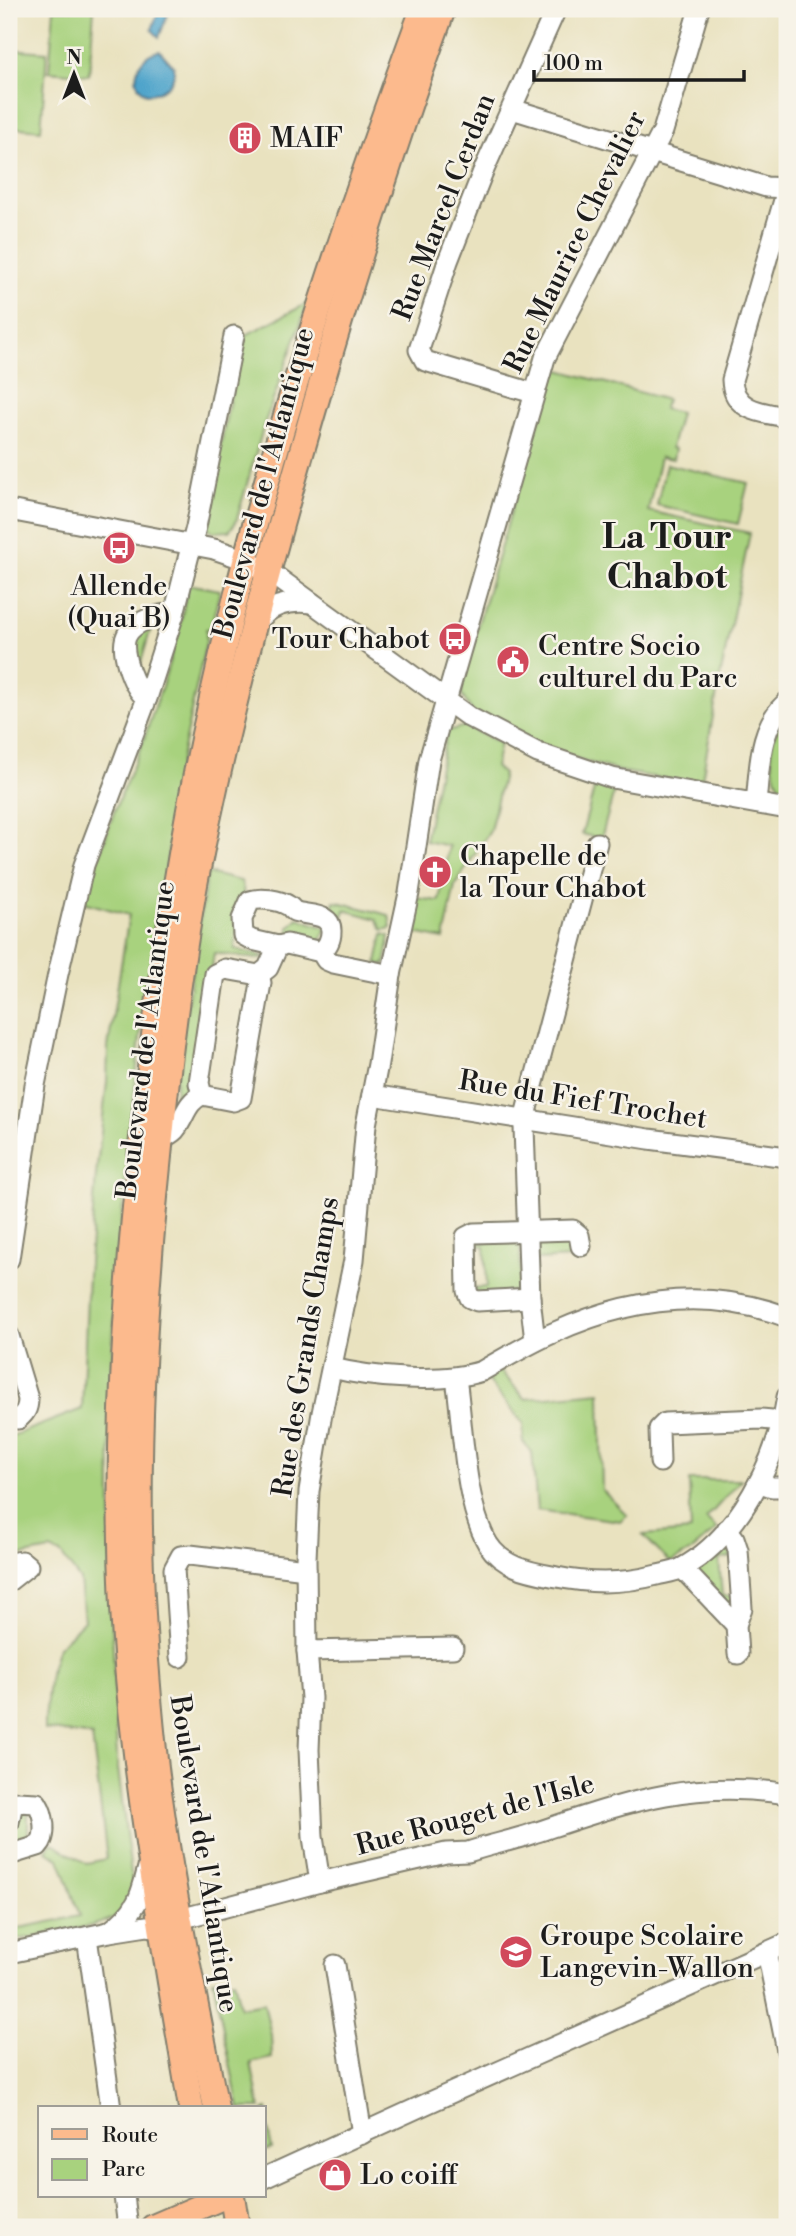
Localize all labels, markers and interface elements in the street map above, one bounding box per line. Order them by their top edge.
north arrow [38,38,108,108]
scale bar [534,38,744,82]
text: N [66,46,82,70]
text: 100 m [544,51,603,77]
street label: Rue Marcel Cerdan [385,88,503,325]
street label: Rue Maurice Chevalier [496,105,654,379]
building icon: MAIF [226,119,264,157]
place label: MAIF [270,121,343,156]
street label: Boulevard de l'Atlantique [205,324,322,643]
district label: La Tour Chabot [602,516,732,599]
bus stop icon: Allende (Quai B) [100,529,138,567]
place label: Allende (Quai B) [67,569,171,636]
bus stop icon: Tour Chabot [436,620,474,658]
place label: Tour Chabot [272,622,430,657]
place label: Centre Socio culturel du Parc [538,629,738,696]
public building icon: Centre Socio culturel du Parc [494,643,532,681]
place label: Chapelle de la Tour Chabot [460,839,647,906]
church icon: Chapelle de la Tour Chabot [416,853,454,891]
street label: Boulevard de l'Atlantique [109,879,183,1202]
street label: Rue du Fief Trochet [456,1063,710,1137]
street label: Rue des Grands Champs [265,1194,347,1500]
street label: Boulevard de l'Atlantique [161,1692,246,2015]
street label: Rue Rouget de l'Isle [352,1766,598,1864]
place label: Groupe Scolaire Langevin-Wallon [540,1919,754,1986]
school or university icon: Groupe Scolaire Langevin-Wallon [497,1933,535,1971]
legend [38,2106,266,2198]
text: Route [102,2123,158,2149]
shop icon: Lo coiff [316,2156,354,2194]
text: Parc [102,2157,145,2183]
place label: Lo coiff [360,2158,459,2193]

